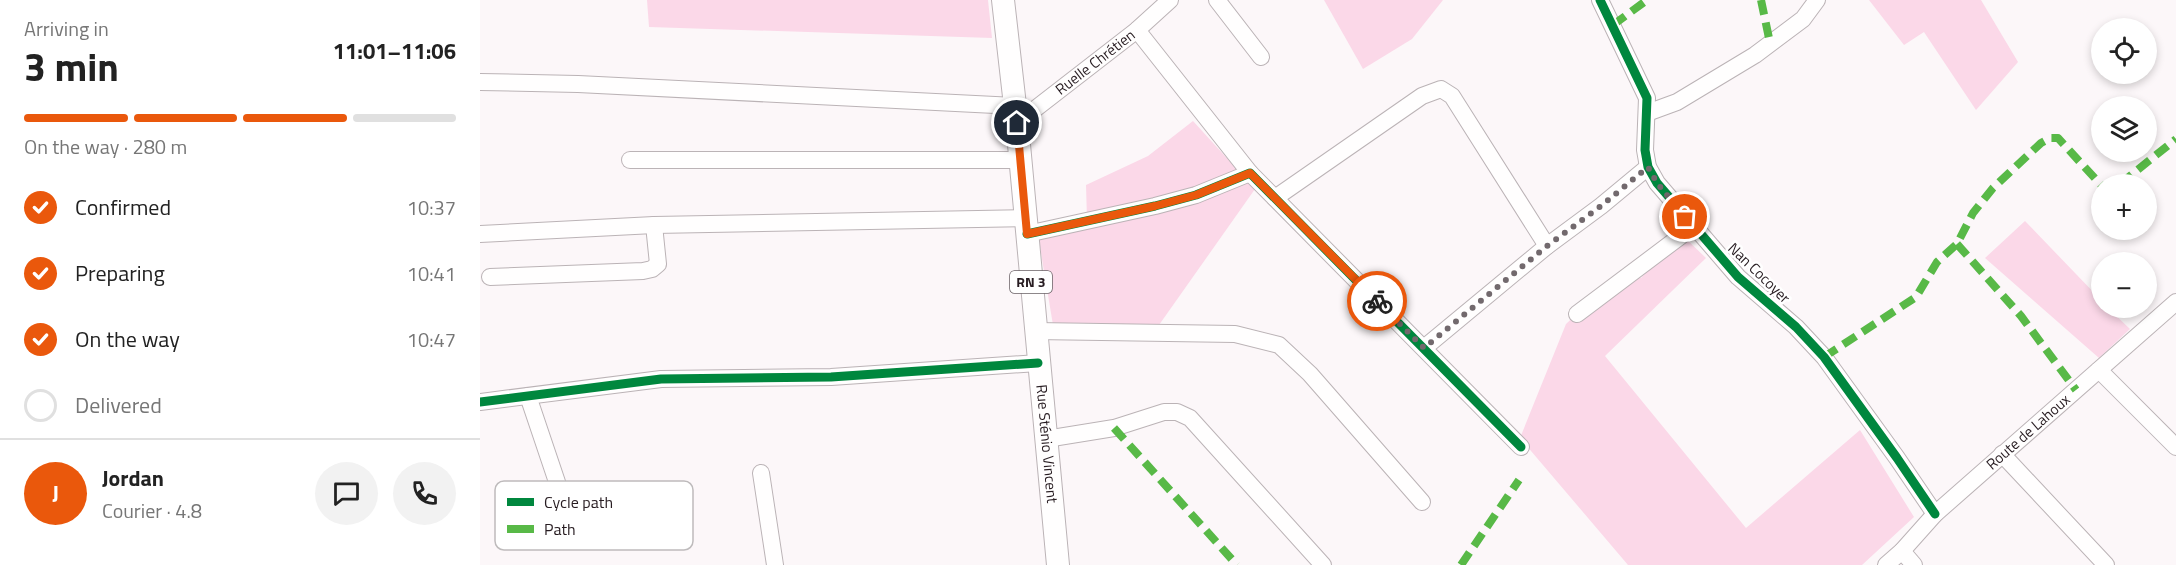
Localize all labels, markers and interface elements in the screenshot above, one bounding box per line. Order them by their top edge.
text: Arriving in [24,13,109,44]
map controls [2091,18,2157,318]
button: locate [2091,18,2157,84]
street label: Ruelle Chrétien [1050,24,1140,100]
text: 11:01–11:06 [333,34,456,68]
text: 3 min [24,37,119,96]
button: layers [2091,96,2157,162]
pin [991,97,1042,148]
icon: home [1000,106,1033,139]
text: On the way · 280 m [24,131,187,162]
button: + [2091,174,2157,240]
text: Confirmed [75,190,171,224]
icon: check [24,191,57,224]
pin [1659,191,1710,242]
text: 10:37 [407,192,456,223]
icon: bag [1668,200,1701,233]
street label: Nan Cocoyer [1723,237,1796,308]
button: − [2091,252,2157,318]
text: Preparing [75,256,165,290]
icon: check [24,257,57,290]
text: 10:41 [407,258,456,289]
road number: RN 3 [1010,271,1052,293]
courier [1347,271,1407,331]
icon: bike [1361,285,1394,318]
text: On the way [75,322,180,356]
icon: check [24,323,57,356]
text: 10:47 [407,324,456,355]
street label: Rue Sténio Vincent [1030,384,1064,505]
text: Delivered [75,388,162,422]
street label: Route de Lahoux [1981,388,2075,475]
text: Jordan [102,461,164,495]
button: chat [315,462,378,525]
button: phone [393,462,456,525]
text: J [52,476,59,510]
legend [495,481,693,550]
text: Cycle path [544,490,613,514]
text: Courier · 4.8 [102,495,202,526]
text: Path [544,517,576,541]

